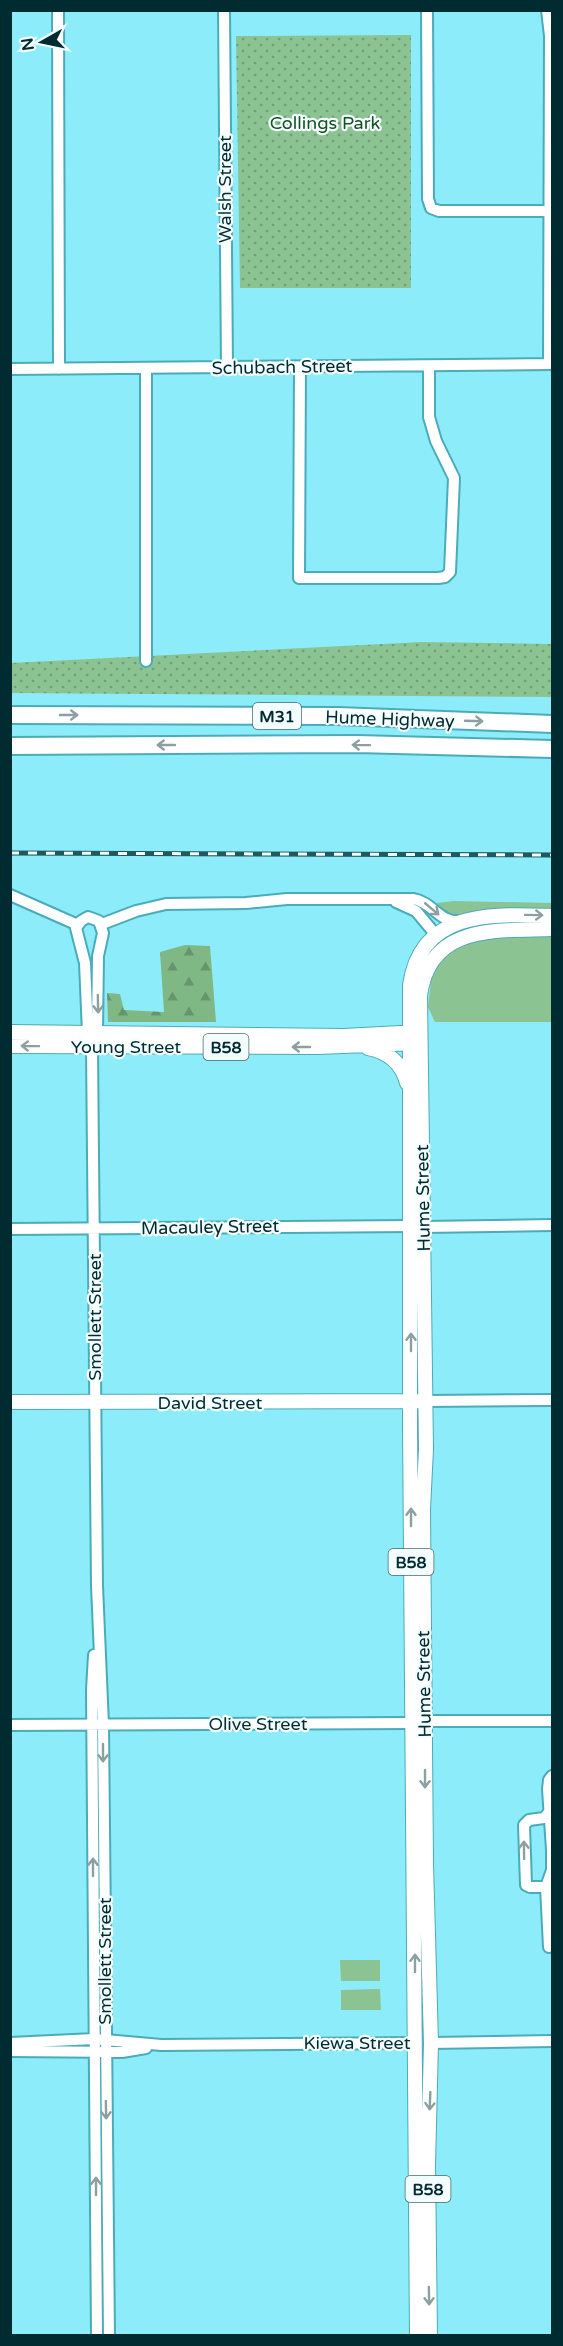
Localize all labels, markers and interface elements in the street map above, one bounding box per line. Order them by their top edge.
north arrow [12,12,72,72]
text: N [17,36,39,52]
park label: Collings Park [270,112,381,134]
street label: Walsh Street [214,135,236,243]
street label: Schubach Street [211,355,353,379]
road number: M31 [253,703,301,729]
street label: Hume Highway [325,706,455,732]
one-way arrow [58,709,78,721]
one-way arrow [463,716,483,727]
one-way arrow [156,739,176,751]
one-way arrow [351,739,371,750]
one-way arrow [424,902,440,915]
one-way arrow [523,910,543,921]
one-way arrow [92,994,103,1014]
road number: B58 [204,1034,248,1060]
street label: Young Street [71,1036,181,1058]
one-way arrow [21,1040,41,1052]
one-way arrow [292,1041,312,1053]
street label: Hume Street [411,1144,435,1252]
street label: Macauley Street [141,1215,280,1239]
street label: Smollett Street [84,1253,106,1381]
one-way arrow [405,1332,417,1352]
street label: David Street [158,1392,263,1414]
one-way arrow [405,1508,417,1528]
road number: B58 [388,1549,434,1575]
street label: Hume Street [412,1630,436,1738]
street label: Olive Street [208,1713,308,1735]
one-way arrow [97,1742,109,1762]
one-way arrow [419,1769,431,1789]
one-way arrow [519,1840,530,1860]
one-way arrow [87,1858,99,1878]
street label: Smollett Street [94,1897,116,2025]
one-way arrow [409,1954,421,1974]
street label: Kiewa Street [303,2032,411,2054]
one-way arrow [425,2091,436,2111]
one-way arrow [100,2099,112,2119]
one-way arrow [90,2176,102,2196]
road number: B58 [406,2176,450,2202]
one-way arrow [423,2286,435,2306]

